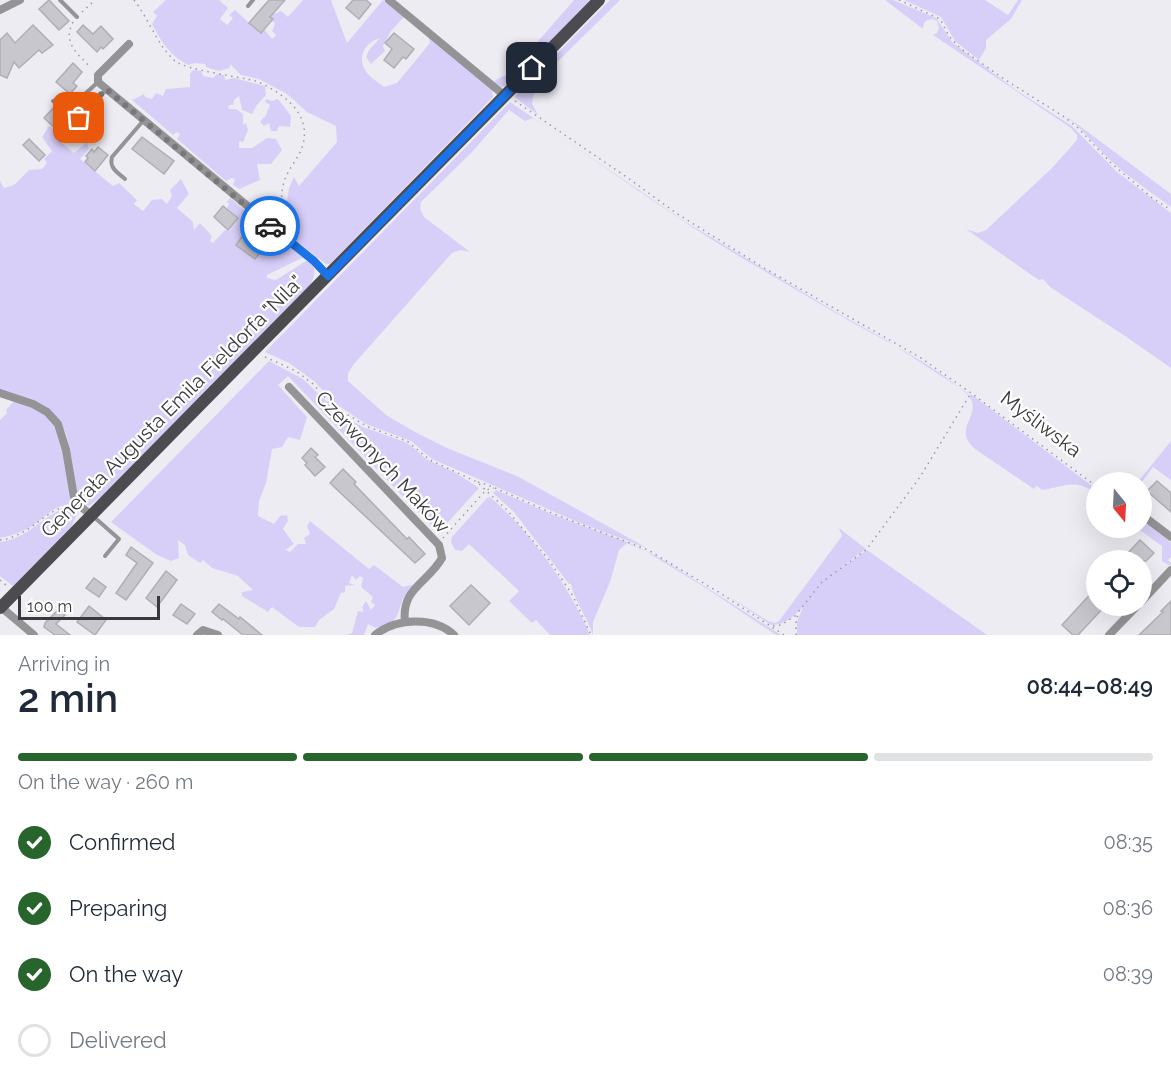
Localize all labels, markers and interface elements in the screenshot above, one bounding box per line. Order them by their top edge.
pin [506,42,557,93]
icon: home [515,51,548,84]
pin [53,92,104,143]
icon: bag [62,101,95,134]
courier [240,196,300,256]
icon: car [254,210,287,243]
street label: Generała Augusta Emila Fieldorfa "Nila" [36,270,308,542]
street label: Czerwonych Maków [311,386,455,538]
street label: Myśliwska [996,386,1086,462]
north arrow [1086,472,1152,538]
map controls [1086,472,1152,616]
button: locate [1086,550,1152,616]
scale bar [18,593,160,620]
text: 100 m [27,597,72,616]
text: Arriving in [18,652,110,676]
text: 08:44–08:49 [1027,673,1153,699]
text: 2 min [18,675,118,721]
text: On the way · 260 m [18,770,193,794]
icon: check [18,826,51,859]
text: Confirmed [69,829,176,855]
text: 08:35 [1104,830,1153,854]
icon: check [18,892,51,925]
text: Preparing [69,895,167,921]
text: 08:36 [1102,896,1153,920]
icon: check [18,958,51,991]
text: On the way [69,961,183,987]
text: 08:39 [1103,962,1153,986]
text: Delivered [69,1027,167,1053]

